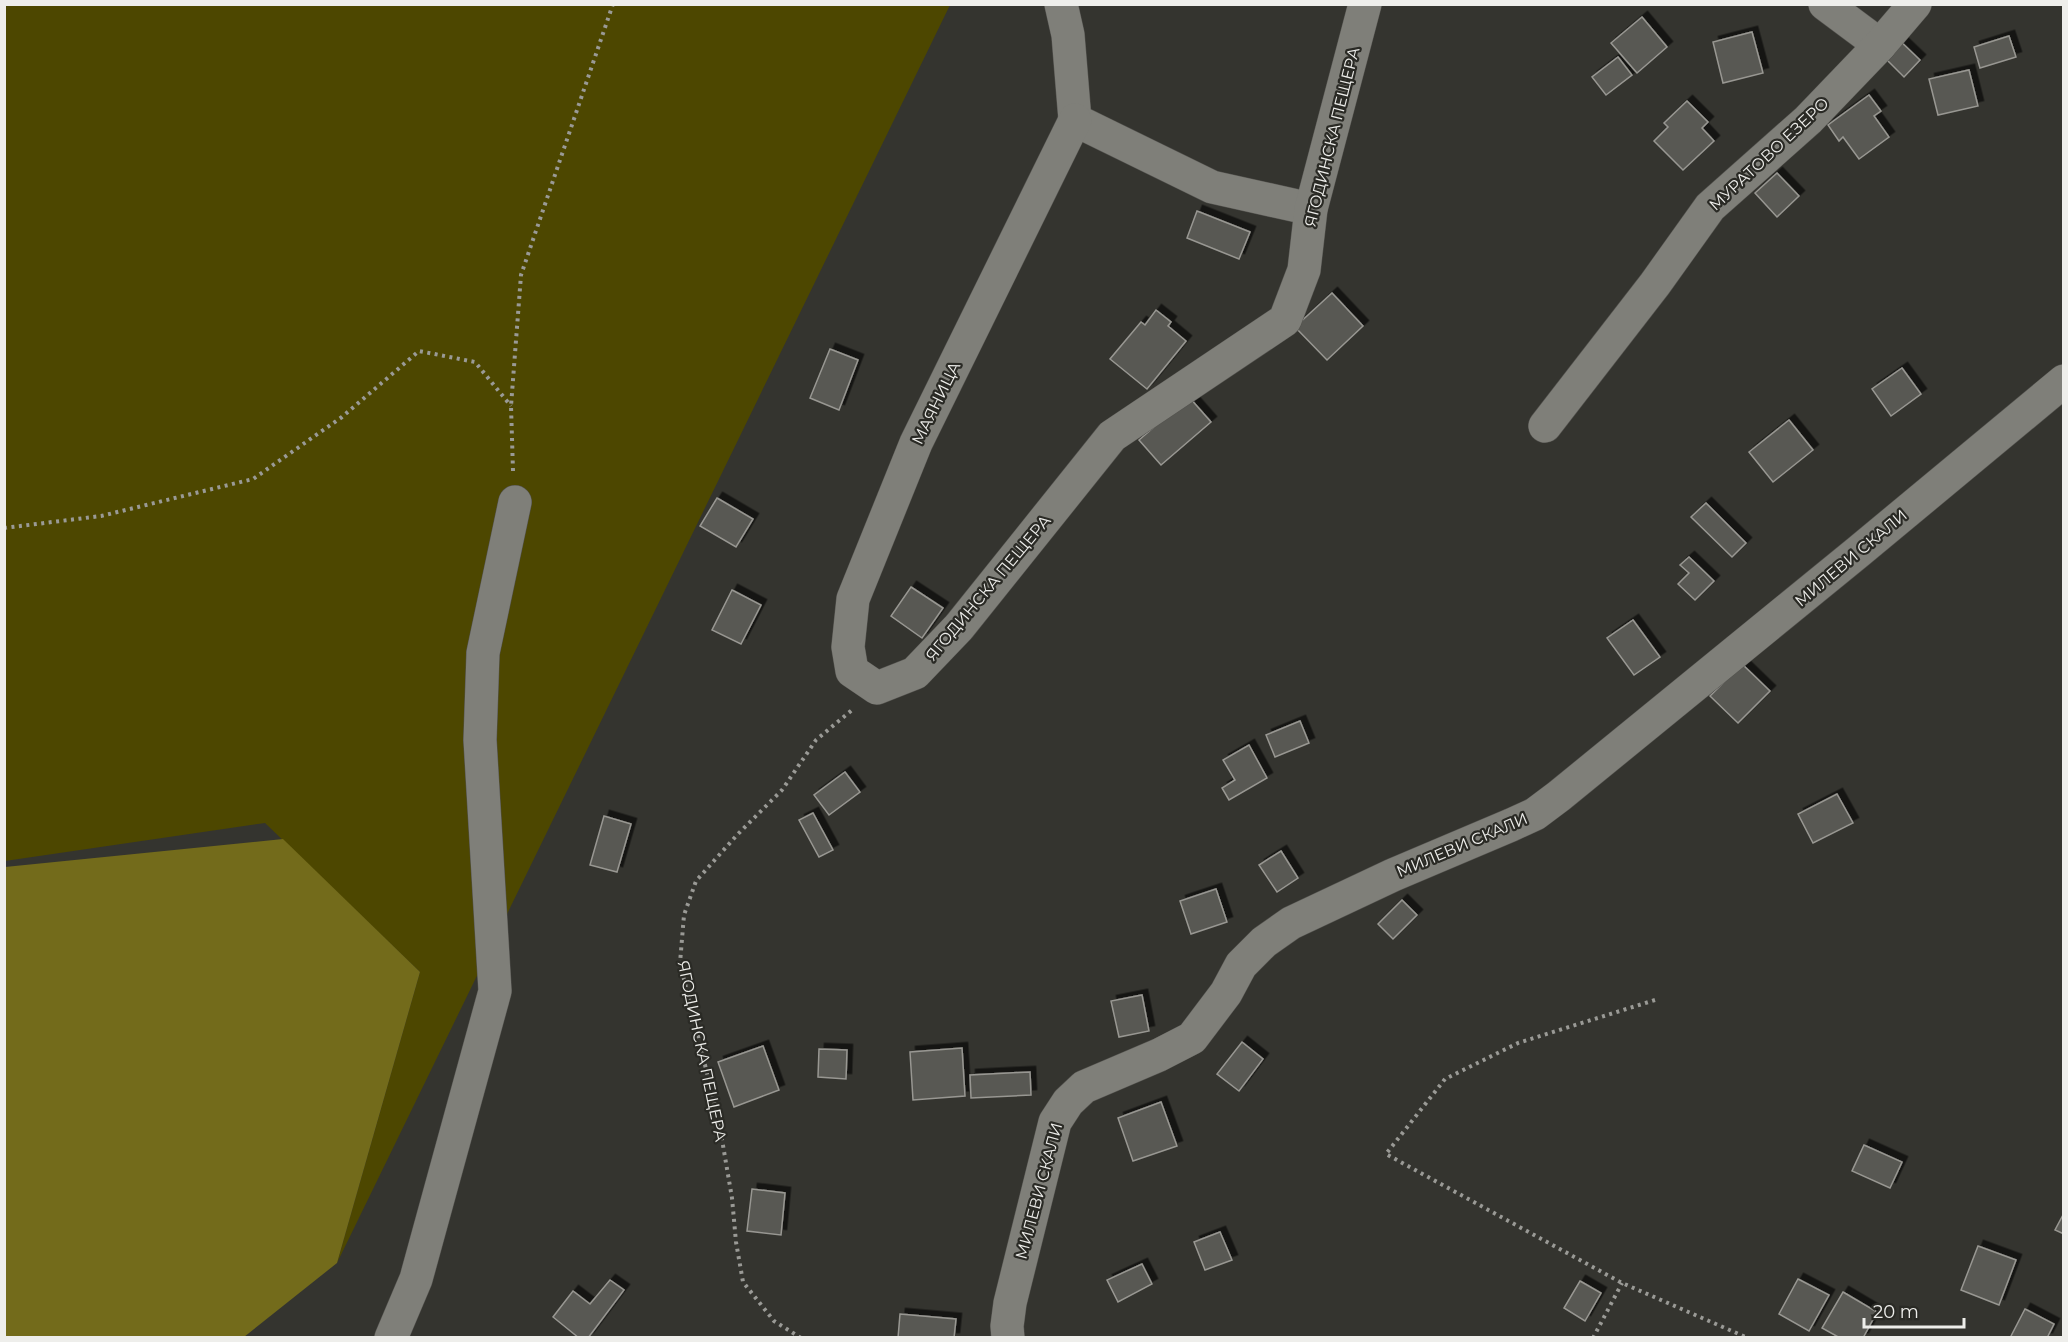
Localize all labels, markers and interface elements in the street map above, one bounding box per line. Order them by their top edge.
street label: ЯГОДИНСКА ПЕЩЕРА [1300,45,1364,229]
street label: МУРАТОВО ЕЗЕРО [1705,94,1833,214]
street label: МАЯНИЦА [908,358,964,448]
street label: МИЛЕВИ СКАЛИ [1791,506,1911,610]
street label: ЯГОДИНСКА ПЕЩЕРА [921,511,1055,665]
street label: МИЛЕВИ СКАЛИ [1394,809,1530,881]
street label: ЯГОДИНСКА ПЕЩЕРА [674,959,731,1143]
street label: МИЛЕВИ СКАЛИ [1012,1121,1066,1261]
scale bar [1864,1291,1964,1329]
text: 20 m [1873,1301,1919,1323]

